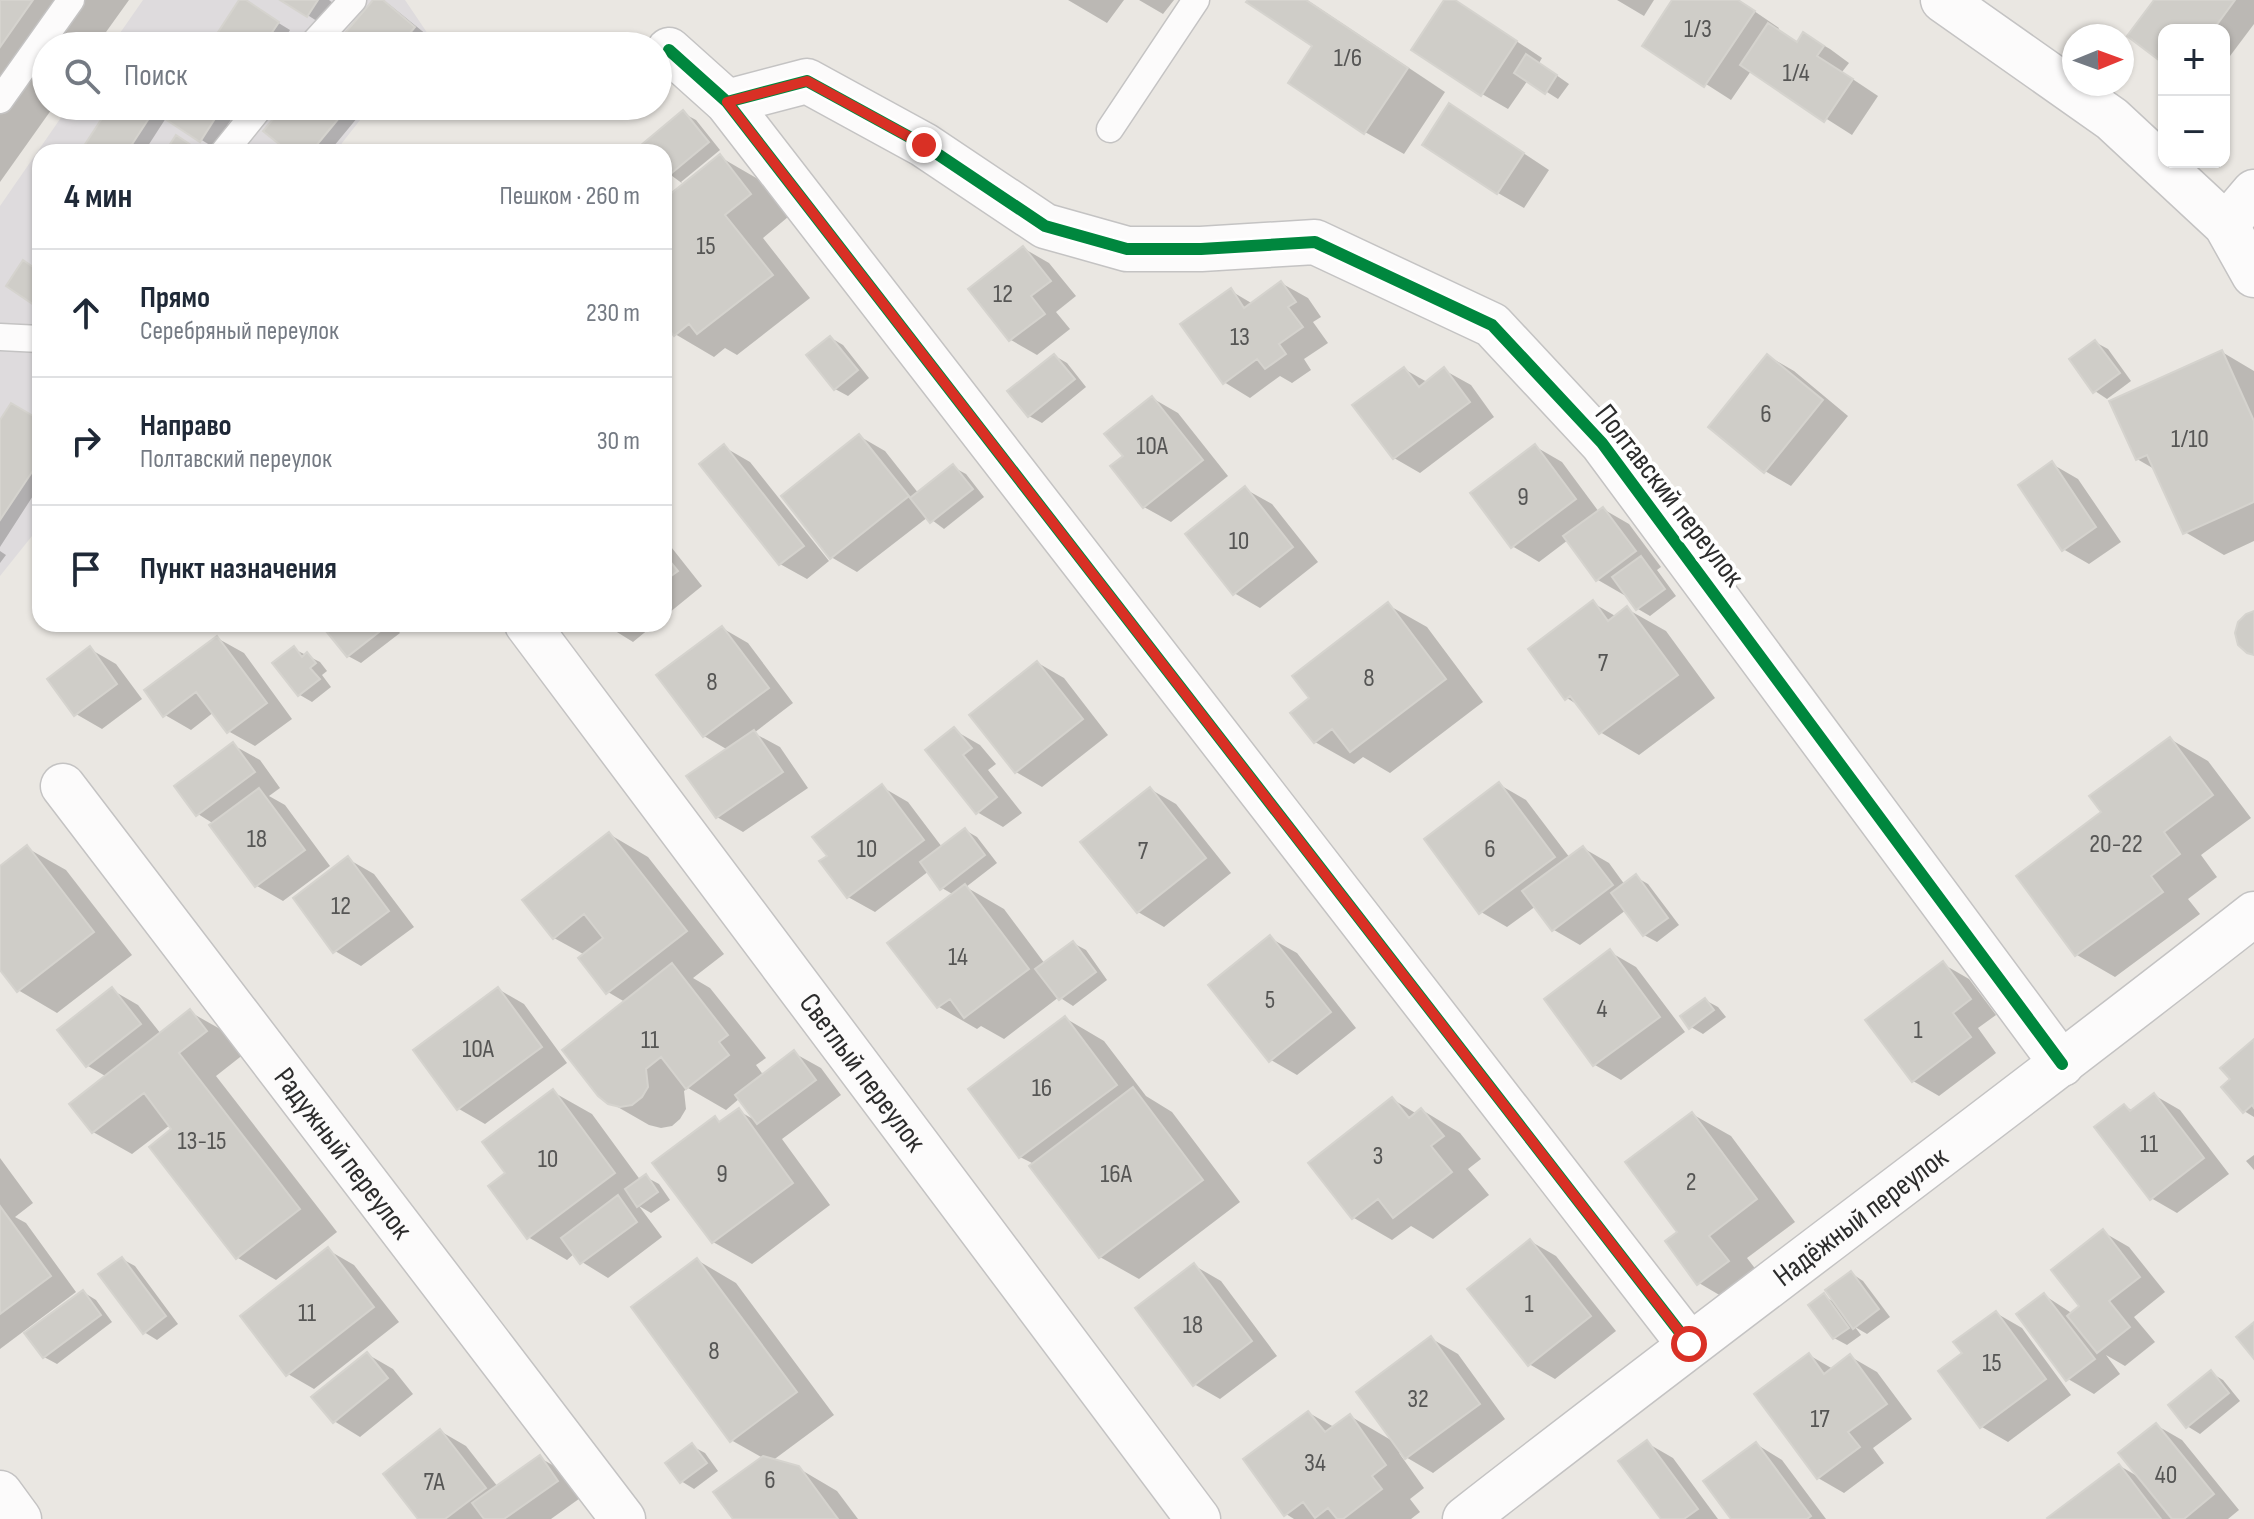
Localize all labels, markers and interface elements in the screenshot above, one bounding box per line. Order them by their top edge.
house number: 1/3 [1684,14,1712,45]
north arrow [2062,24,2134,96]
map controls [2158,24,2230,168]
button: + [2158,24,2230,96]
search box [32,32,672,120]
house number: 1/6 [1334,43,1362,74]
icon: search [60,54,104,98]
text: Поиск [124,58,187,94]
house number: 1/4 [1782,58,1810,89]
button: − [2158,96,2230,168]
route end [906,127,942,163]
text: 4 мин [64,176,132,217]
text: Пешком · 260 m [500,181,640,212]
house number: 15 [696,231,716,262]
house number: 12 [993,279,1013,310]
text: Прямо [140,280,210,316]
icon: ahead [64,291,108,335]
text: 230 m [586,298,640,329]
text: Серебряный переулок [140,316,339,347]
house number: 13 [1230,322,1250,353]
street label: Полтавский переулок [1587,397,1752,594]
house number: 6 [1760,399,1772,430]
text: Направо [140,408,232,444]
icon: right [64,419,108,463]
house number: 1/10 [2171,424,2209,455]
text: 30 m [597,426,640,457]
house number: 10А [1136,431,1169,462]
text: Полтавский переулок [140,444,332,475]
house number: 9 [1517,482,1529,513]
house number: 10 [1229,526,1249,557]
icon: arrive [64,547,108,591]
text: Пункт назначения [140,551,337,587]
house number: 7 [1598,648,1609,679]
house number: 8 [1363,663,1375,694]
house number: 8 [706,667,718,698]
house number: 18 [247,824,267,855]
house number: 20-22 [2089,829,2143,860]
house number: 10 [857,834,877,865]
house number: 6 [1484,834,1496,865]
house number: 7 [1138,836,1149,867]
house number: 12 [331,891,351,922]
house number: 14 [948,942,968,973]
house number: 5 [1265,985,1275,1016]
street label: Светлый переулок [791,986,934,1160]
house number: 4 [1597,994,1608,1025]
house number: 1 [1913,1015,1923,1046]
house number: 11 [641,1025,659,1056]
house number: 10А [462,1034,495,1065]
street label: Радужный переулок [266,1061,420,1247]
house number: 16 [1032,1073,1052,1104]
house number: 13-15 [177,1126,227,1157]
house number: 11 [2140,1129,2158,1160]
street label: Надёжный переулок [1767,1139,1956,1295]
house number: 3 [1373,1141,1383,1172]
house number: 10 [538,1144,558,1175]
house number: 9 [716,1159,728,1190]
house number: 16А [1100,1159,1133,1190]
house number: 2 [1686,1167,1696,1198]
house number: 1 [1524,1289,1534,1320]
house number: 11 [298,1298,316,1329]
house number: 18 [1183,1310,1203,1341]
route start [1671,1326,1707,1362]
house number: 8 [708,1336,720,1367]
house number: 15 [1982,1348,2002,1379]
house number: 32 [1407,1384,1429,1415]
house number: 17 [1810,1404,1830,1435]
house number: 34 [1304,1448,1326,1479]
house number: 40 [2155,1460,2177,1491]
house number: 6 [764,1465,776,1496]
house number: 7А [423,1467,445,1498]

